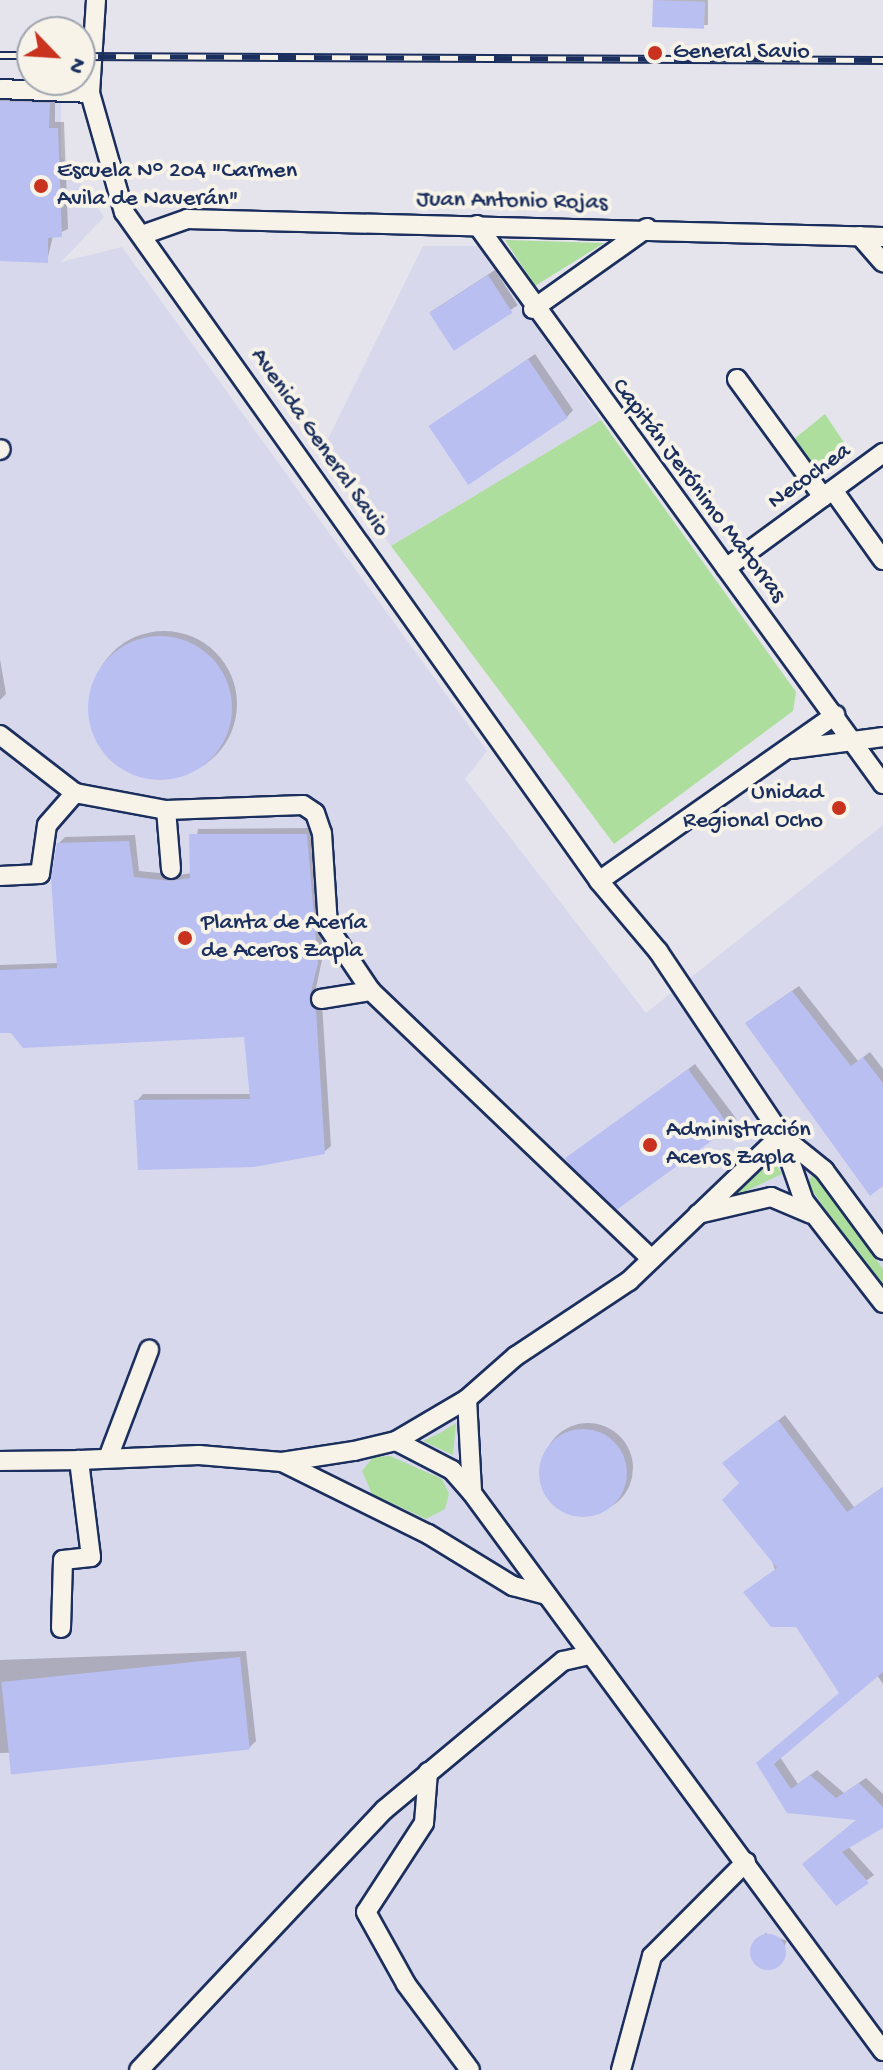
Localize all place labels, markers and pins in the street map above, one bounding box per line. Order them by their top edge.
place label: General Savio [673,39,810,67]
marker: General Savio [644,42,666,64]
place label: Escuela N° 204 "Carmen Avila de Naverán" [57,158,297,214]
marker: Escuela N° 204 "Carmen Avila de Naverán" [32,177,50,195]
place label: Unidad Regional Ocho [683,780,823,836]
marker: Unidad Regional Ocho [830,799,848,817]
place label: Planta de Acería de Aceros Zapla [201,910,367,966]
marker: Planta de Acería de Aceros Zapla [176,929,194,947]
place label: Administración Aceros Zapla [666,1117,811,1173]
marker: Administración Aceros Zapla [641,1136,659,1154]

